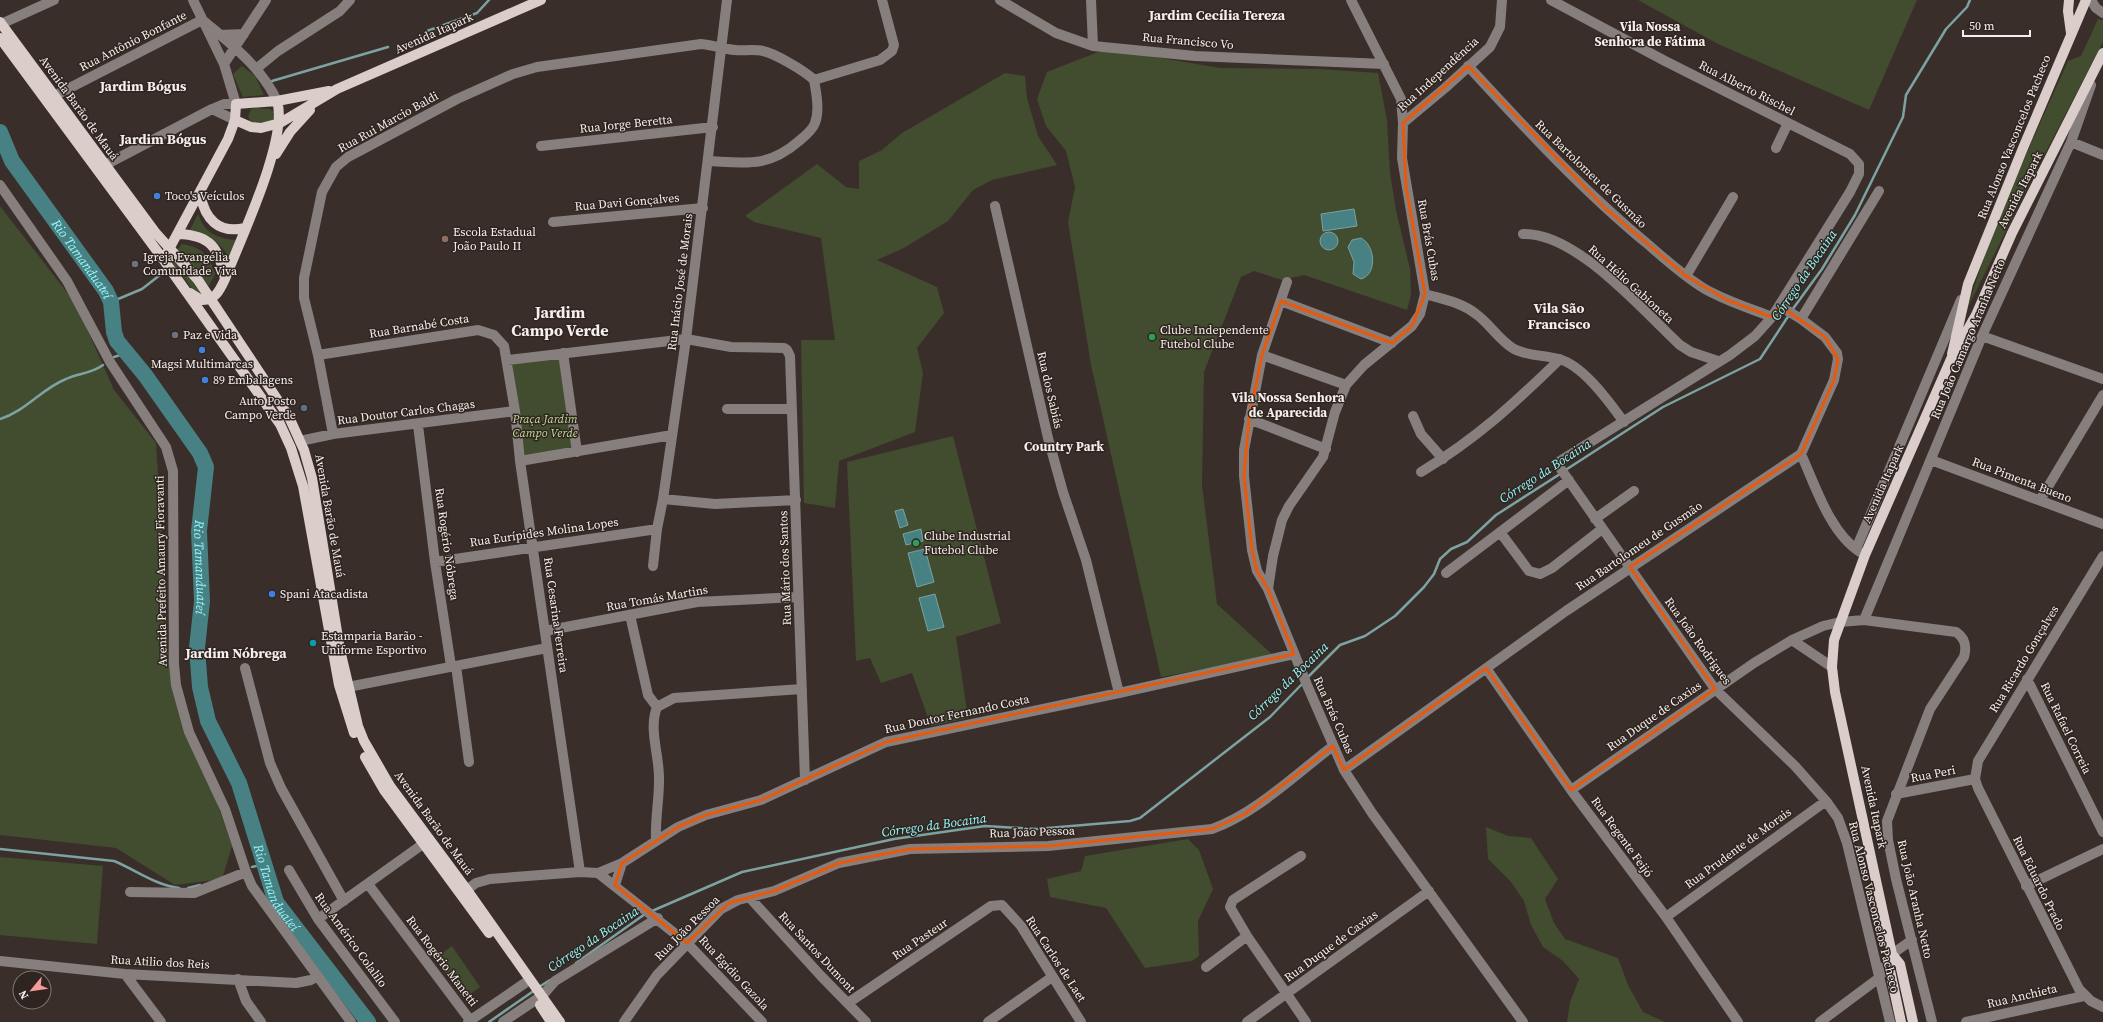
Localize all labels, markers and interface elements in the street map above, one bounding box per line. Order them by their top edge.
district label: Jardim Cecília Tereza [1148,5,1286,25]
street label: Rua Antônio Bonfante [77,7,189,75]
street label: Avenida Itapark [392,8,476,57]
scale bar [1963,12,2030,38]
district label: Vila Nossa Senhora de Fátima [1595,18,1706,50]
text: 50 m [1969,18,1995,34]
street label: Rua Francisco Vo [1142,29,1235,53]
street label: Rua Independência [1394,33,1483,115]
street label: Rua Alonso Vasconcelos Pacheco [1974,52,2055,222]
street label: Avenida Barão de Mauá [36,53,123,164]
street label: Rua Alberto Rischel [1696,57,1798,119]
district label: Jardim Bógus [99,76,187,96]
street label: Rua Rui Marcio Baldi [335,87,442,156]
street label: Rua Jorge Beretta [579,111,674,137]
street label: Rua Bartolomeu de Gusmão [1532,116,1651,232]
district label: Jardim Bógus [119,129,207,149]
street label: Avenida Itapark [1994,148,2046,231]
place label: Toco's Veículos [165,188,245,204]
street label: Rua Davi Gonçalves [574,189,680,215]
marker: Toco's Veículos [152,191,162,201]
street label: Rua Brás Cubas [1414,198,1444,282]
street label: Rua Inácio José de Morais [664,213,696,351]
water label: Rio Tamanduateí [48,215,117,302]
place label: Escola Estadual João Paulo II [452,224,536,254]
water label: Córrego da Bocaina [1767,226,1841,324]
marker: Escola Estadual João Paulo II [440,234,450,244]
street label: Rua Hélio Gabioneta [1585,241,1678,327]
place label: Igreja Evangélia Comunidade Viva [143,249,238,279]
street label: Rua João Camargo Aranha Netto [1927,256,2009,422]
marker: Igreja Evangélia Comunidade Viva [130,259,140,269]
district label: Vila São Francisco [1528,298,1590,334]
district label: Jardim Campo Verde [511,301,609,341]
street label: Rua Barnabé Costa [368,310,471,342]
place label: Clube Independente Futebol Clube [1160,322,1269,352]
place label: Paz e Vida [183,327,238,343]
marker: Paz e Vida [170,330,180,340]
marker: Clube Independente Futebol Clube [1147,332,1157,342]
marker: Magsi Multimarcas [197,345,207,355]
street label: Rua dos Sabiás [1033,350,1067,430]
place label: Magsi Multimarcas [151,356,253,372]
place label: 89 Embalagens [213,372,293,388]
marker: 89 Embalagens [200,375,210,385]
district label: Vila Nossa Senhora de Aparecida [1231,389,1345,421]
place label: Auto Posto Campo Verde [224,393,296,423]
street label: Rua Doutor Carlos Chagas [336,396,476,428]
marker: Auto Posto Campo Verde [299,403,309,413]
park label: Praça Jardim Campo Verde [511,411,578,441]
water label: Córrego da Bocaina [1496,435,1594,507]
district label: Country Park [1024,438,1104,455]
street label: Avenida Itapark [1859,442,1908,526]
street label: Avenida Barão de Mauá [311,453,349,580]
street label: Rua Pimenta Bueno [1970,454,2074,507]
street label: Avenida Prefeito Amaury Fioravanti [151,475,171,667]
street label: Rua Rogério Nóbrega [431,487,463,602]
street label: Rua Bartolomeu de Gusmão [1573,497,1706,594]
street label: Rua Mário dos Santos [775,510,795,626]
street label: Rua Eurípides Molina Lopes [469,514,619,550]
water label: Rio Tamanduateí [190,518,211,616]
place label: Clube Industrial Futebol Clube [924,528,1011,558]
marker: Clube Industrial Futebol Clube [911,538,921,548]
street label: Rua Cesarina Ferreira [540,556,572,675]
street label: Rua Tomás Martins [605,581,709,615]
place label: Spani Atacadista [280,586,369,602]
marker: Spani Atacadista [267,589,277,599]
street label: Rua João Rodrigues [1661,594,1735,688]
street label: Rua Ricardo Gonçalves [1986,602,2062,716]
place label: Estamparia Barão - Uniforme Esportivo [321,628,427,658]
marker: Estamparia Barão - Uniforme Esportivo [308,638,318,648]
water label: Córrego da Bocaina [1244,638,1332,724]
district label: Jardim Nóbrega [184,643,287,663]
street label: Rua Brás Cubas [1310,674,1358,756]
street label: Rua Duque de Caxias [1604,677,1704,755]
street label: Rua Rafael Correia [2037,679,2096,777]
street label: Rua Doutor Fernando Costa [883,691,1032,737]
street label: Rua Peri [1909,762,1957,786]
street label: Avenida Itapark [1857,764,1891,850]
street label: Avenida Barão de Mauá [391,768,478,879]
street label: Rua Regente Feijó [1587,794,1657,881]
street label: Rua Prudente de Morais [1681,804,1795,892]
water label: Córrego da Bocaina [880,809,988,841]
street label: Rua Alonso Vasconcelos Pacheco [1845,820,1903,995]
street label: Rua João Pessoa [989,822,1076,841]
street label: Rua Eduardo Prado [2009,833,2069,933]
street label: Rua João Aranha Netto [1894,838,1937,960]
water label: Rio Tamanduateí [250,841,304,935]
street label: Rua Américo Colalilo [311,889,391,991]
street label: Rua João Pessoa [651,891,724,964]
water label: Córrego da Bocaina [544,902,642,976]
street label: Rua Duque de Caxias [1281,907,1381,985]
street label: Rua Santos Dumont [775,908,859,996]
street label: Rua Rogério Manetti [403,912,482,1010]
street label: Rua Carlos de Laet [1022,913,1090,1005]
street label: Rua Pasteur [889,914,951,964]
street label: Rua Egídio Gazola [695,932,773,1014]
street label: Rua Atilio dos Reis [110,951,210,973]
north arrow [12,970,52,1010]
street label: Rua Anchieta [1985,980,2059,1012]
text: N [15,987,32,1002]

